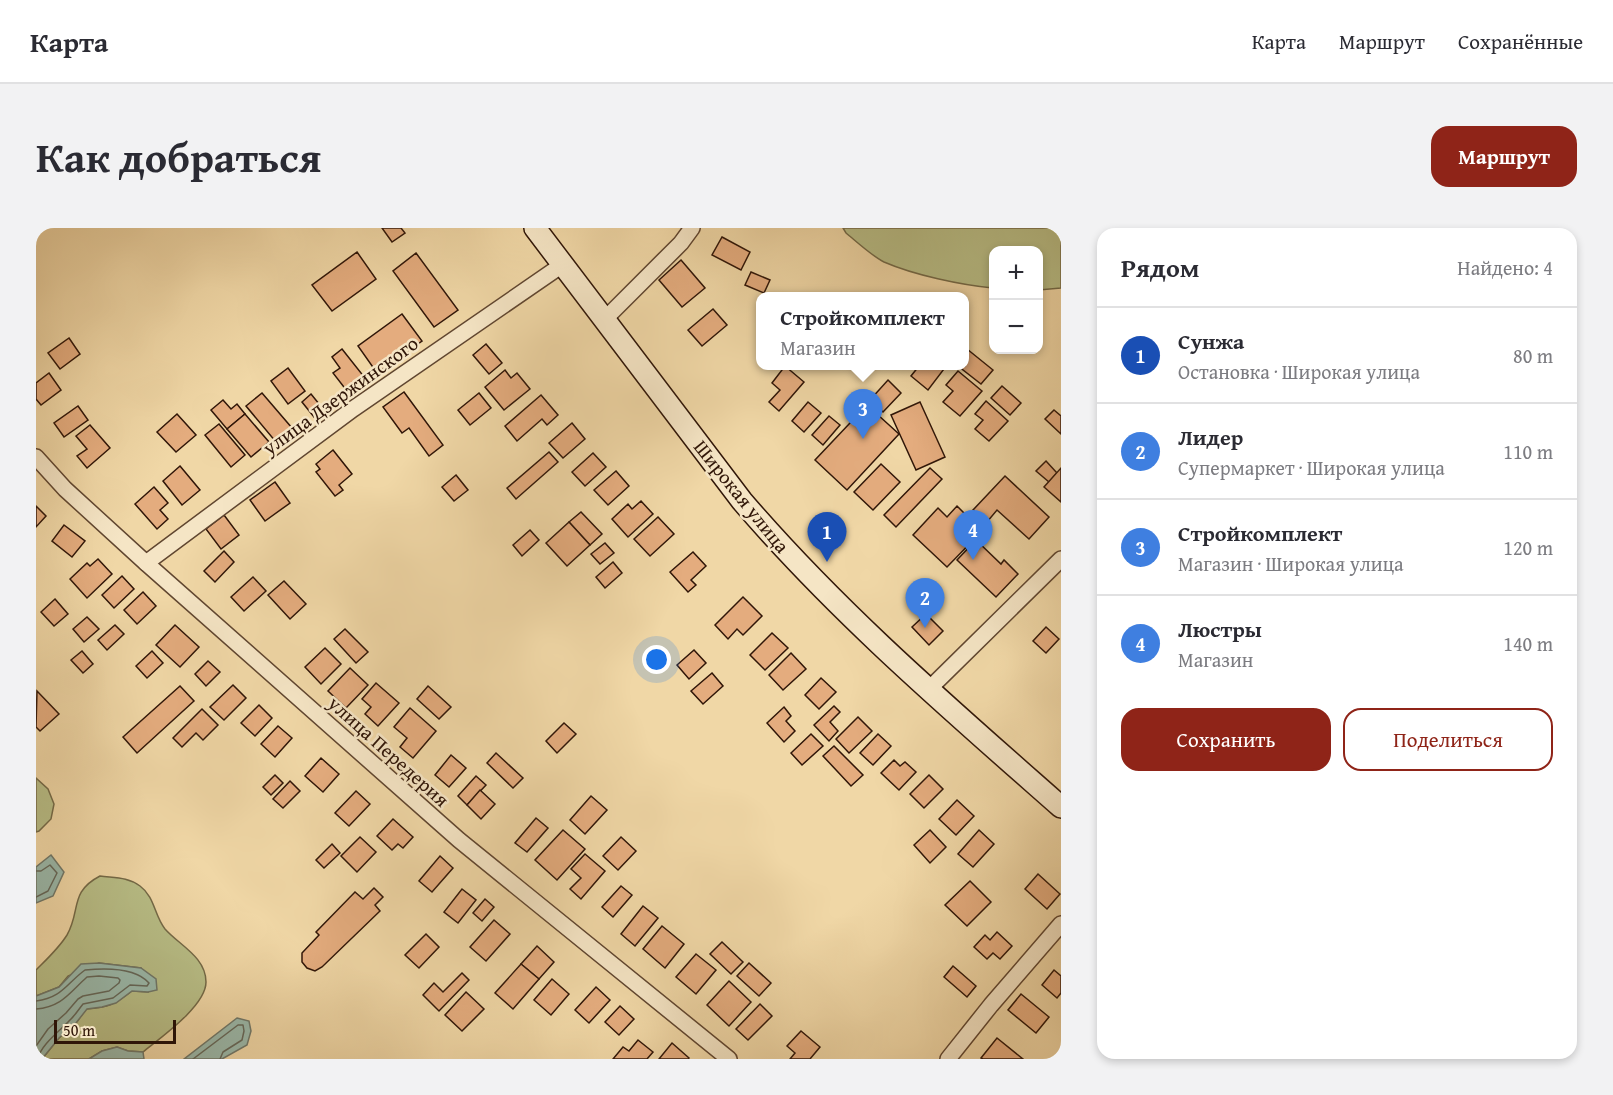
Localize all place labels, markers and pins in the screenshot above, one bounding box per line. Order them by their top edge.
pin: 3 [844,390,882,439]
pin: 4 [954,510,992,560]
pin: 1 [808,512,846,562]
pin: 2 [906,578,944,628]

